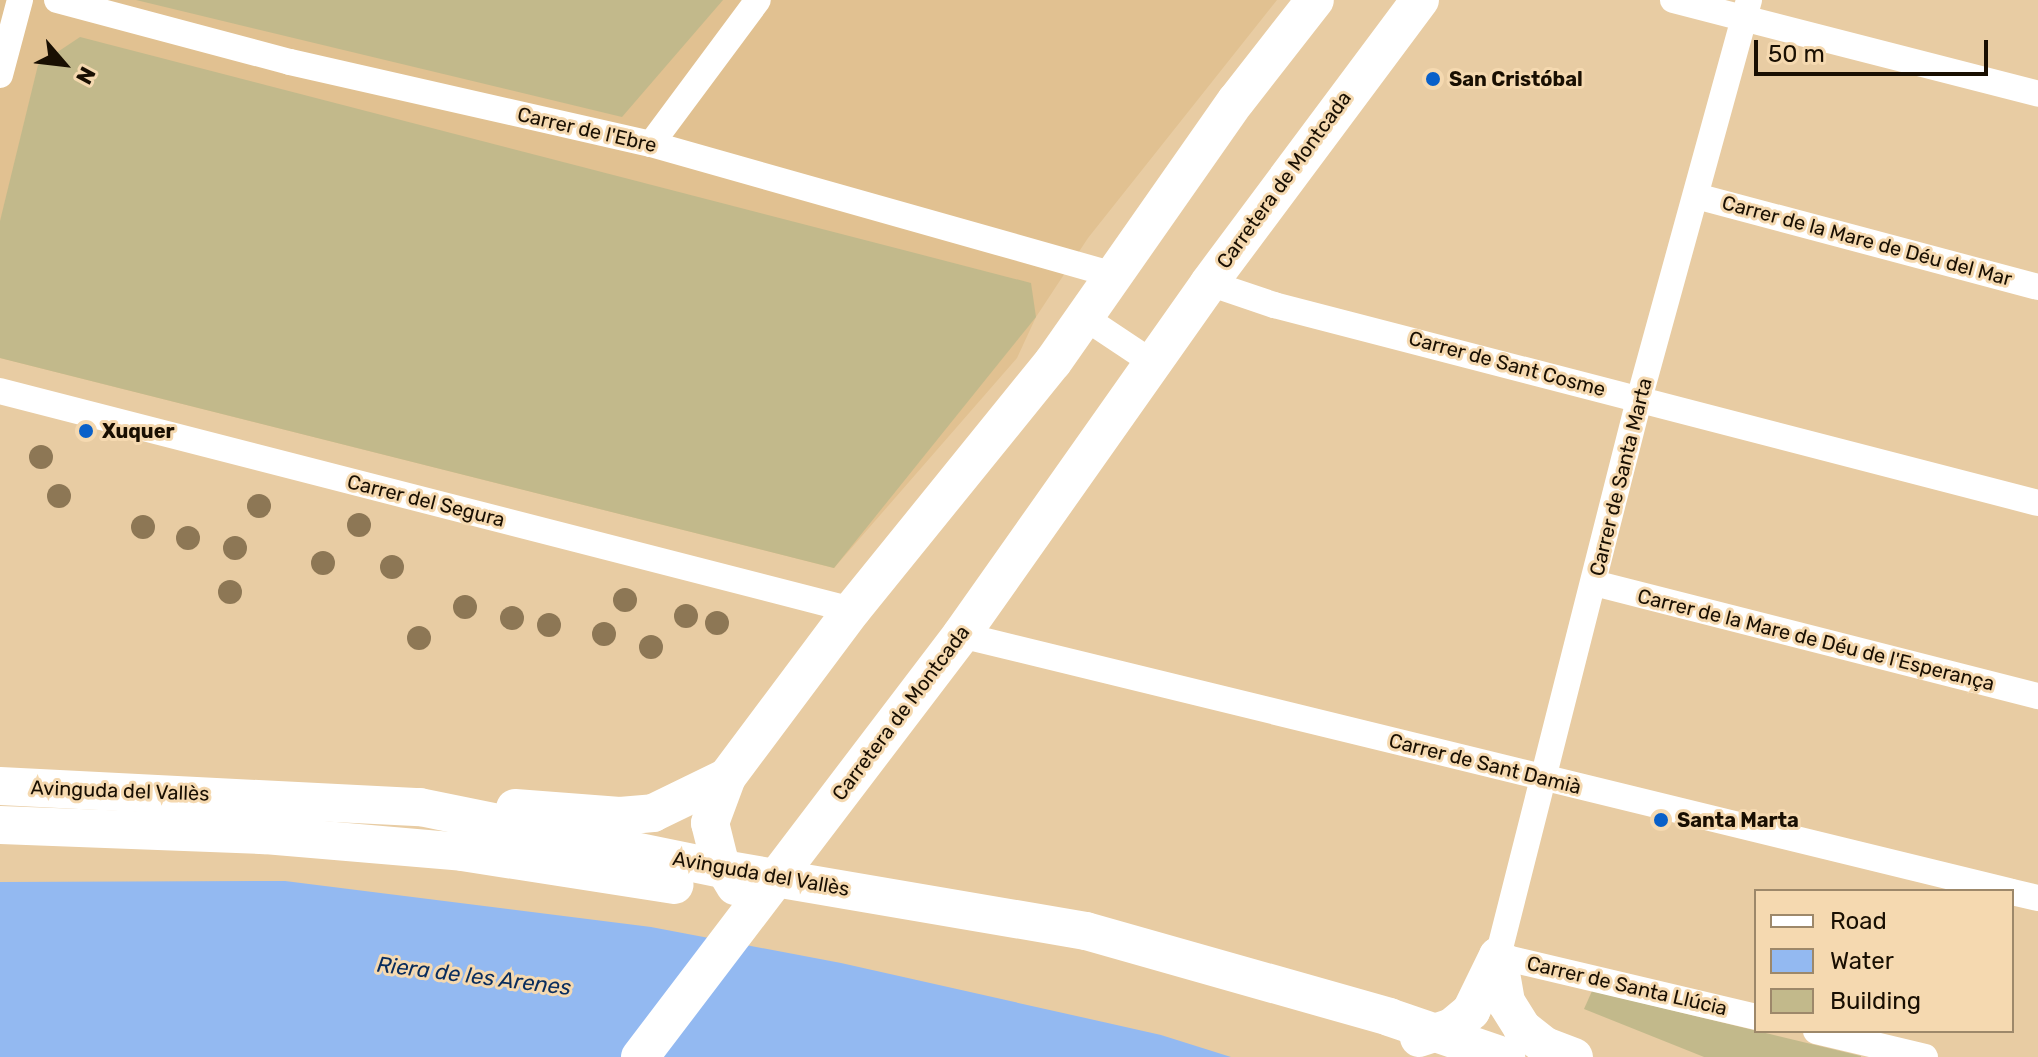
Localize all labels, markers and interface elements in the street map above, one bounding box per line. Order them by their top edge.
north arrow [24,24,104,104]
scale bar [1758,24,1992,74]
text: 50 m [1768,40,1825,68]
text: N [70,62,101,89]
place label: San Cristóbal [1449,67,1583,91]
marker: San Cristóbal [1424,70,1442,88]
street label: Carretera de Montcada [1212,87,1356,273]
street label: Carrer de l'Ebre [515,102,659,158]
street label: Carrer de la Mare de Déu del Mar [1719,191,2015,291]
street label: Carrer de Sant Cosme [1406,326,1608,402]
street label: Carrer de Santa Marta [1585,375,1657,579]
place label: Xuquer [102,419,175,443]
marker: Xuquer [77,422,95,440]
street label: Carrer del Segura [344,470,508,532]
street label: Carrer de la Mare de Déu de l'Esperança [1635,584,1997,696]
street label: Carretera de Montcada [827,621,975,805]
street label: Carrer de Sant Damià [1386,728,1584,800]
street label: Avinguda del Vallès [30,776,210,806]
place label: Santa Marta [1677,808,1799,832]
marker: Santa Marta [1652,811,1670,829]
street label: Avinguda del Vallès [670,847,852,901]
legend [1754,889,2014,1033]
text: Road [1830,907,1887,935]
text: Water [1830,947,1894,975]
water label: Riera de les Arenes [375,951,573,1001]
street label: Carrer de Santa Llúcia [1524,951,1730,1021]
text: Building [1830,987,1921,1015]

